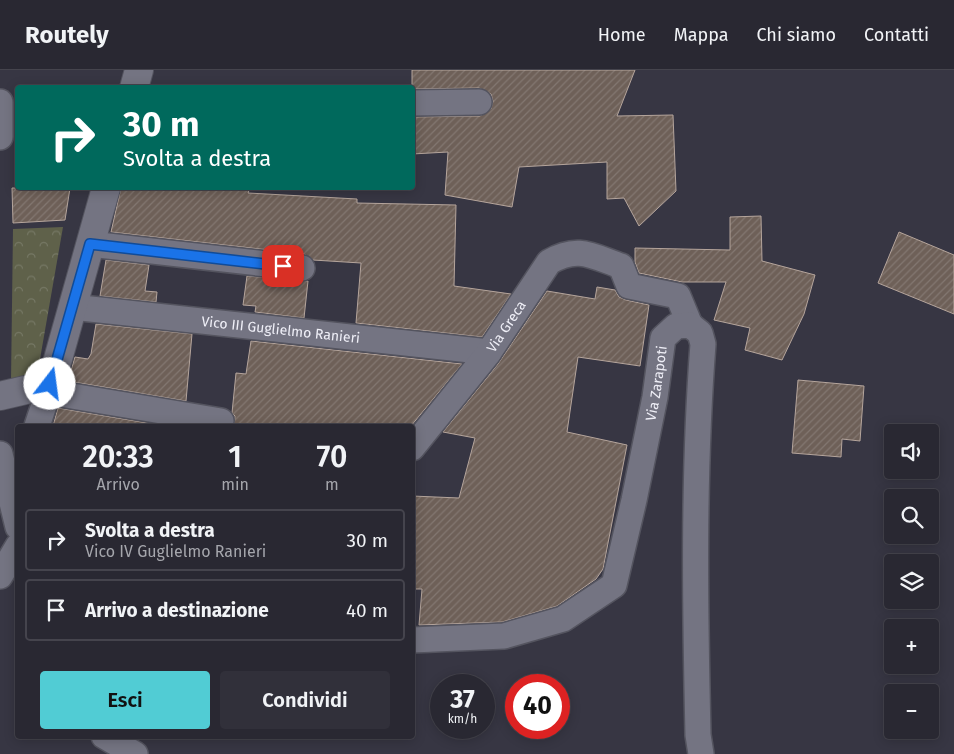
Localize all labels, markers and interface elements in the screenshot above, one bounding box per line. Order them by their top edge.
text: Routely [25,21,109,49]
text: Home [598,24,646,46]
text: Mappa [674,24,728,46]
text: Chi siamo [756,24,836,46]
text: Contatti [864,24,929,46]
text: 30 m [123,103,200,145]
icon: right [40,105,105,170]
text: Svolta a destra [123,145,271,172]
pin [262,245,304,287]
icon: arrive [269,252,297,280]
street label: Via Greca [483,297,530,356]
street label: Vico III Guglielmo Ranieri [201,313,361,347]
street label: Via Zarapoti [642,345,671,422]
position arrow [23,357,75,409]
map controls [884,424,939,739]
button: sound [884,424,939,479]
text: 20:33 [83,439,154,475]
text: 1 [228,439,242,475]
text: 70 [317,439,347,475]
text: Arrivo [97,475,140,494]
text: min [221,475,249,494]
text: m [325,475,339,494]
button: search [884,489,939,544]
text: Svolta a destra [85,519,215,542]
icon: right [42,526,70,554]
text: 30 m [347,529,388,552]
text: Vico IV Guglielmo Ranieri [85,542,266,561]
button: layers [884,554,939,609]
icon: arrive [42,596,70,624]
text: Arrivo a destinazione [85,599,269,622]
text: 40 m [346,599,388,622]
button: + [884,619,939,674]
button: Esci [40,671,210,729]
button: Condividi [220,671,390,729]
speed limit sign: 40 [505,674,570,739]
button: − [884,684,939,739]
text: 37 [450,685,475,715]
text: km/h [448,712,477,726]

